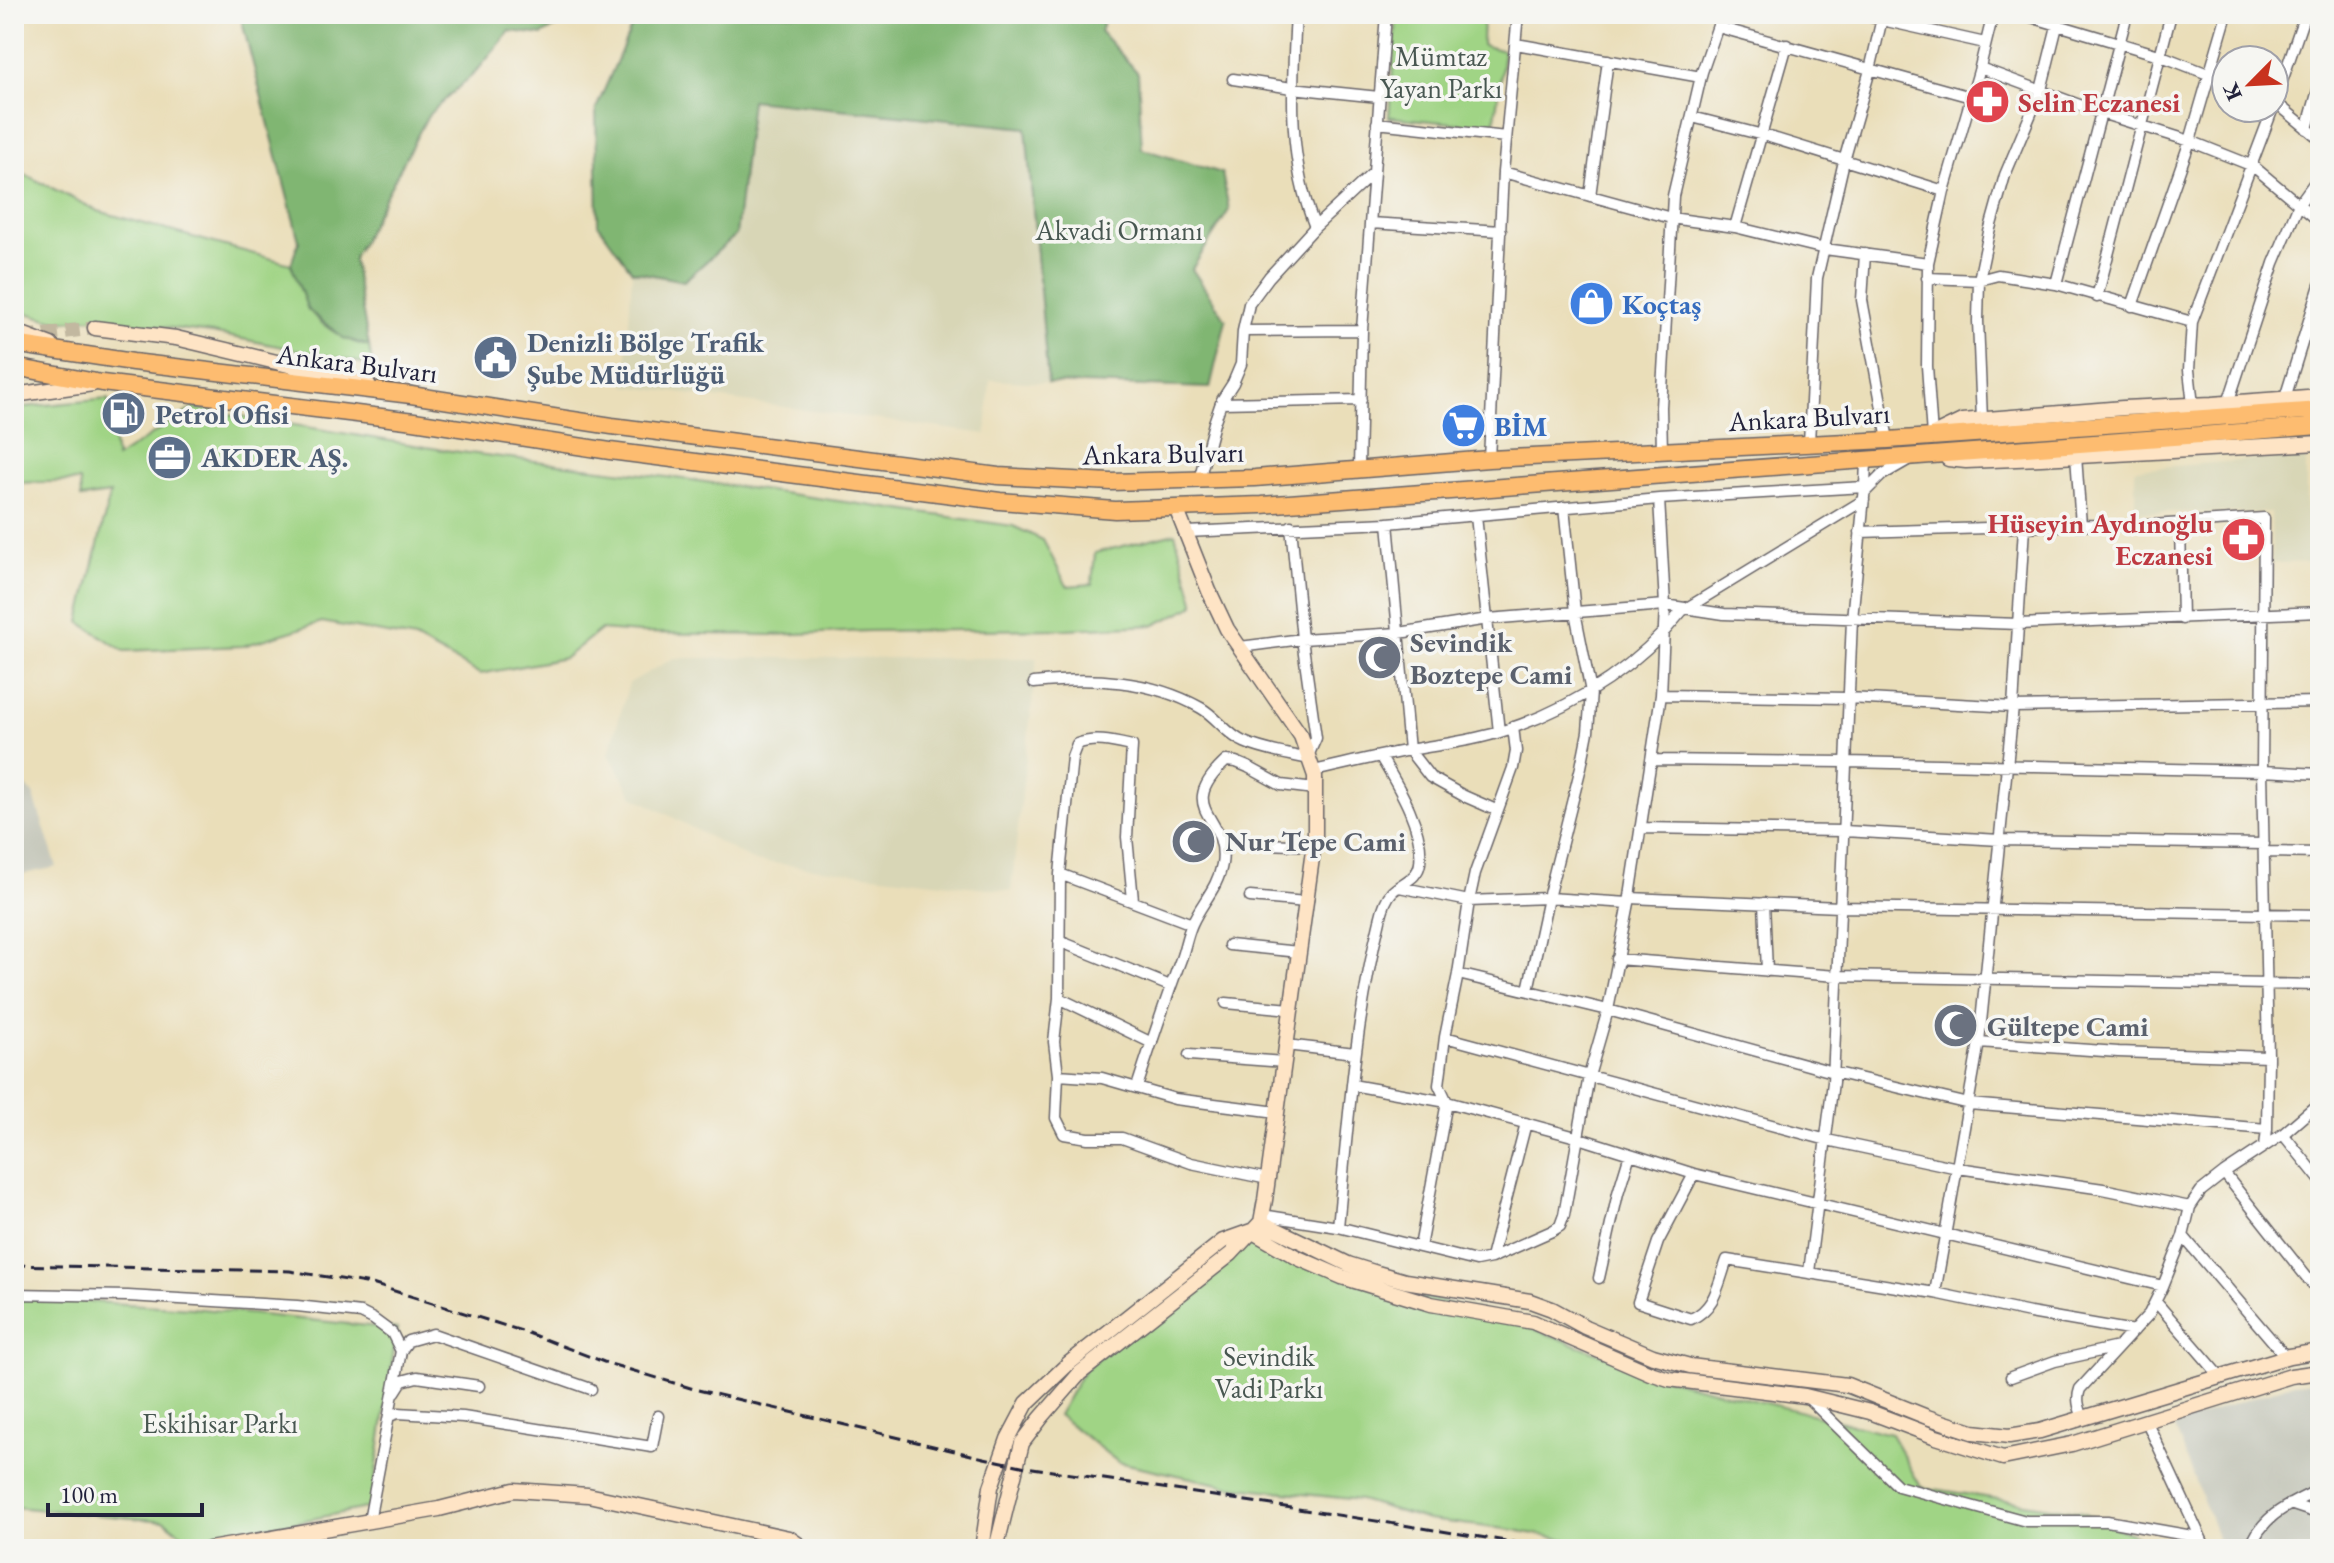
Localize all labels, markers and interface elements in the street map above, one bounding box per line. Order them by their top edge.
park label: Mümtaz Yayan Parkı [1380,38,1502,106]
north arrow [2210,44,2290,124]
pharmacy icon: Selin Eczanesi [1963,78,2011,126]
text: K [2215,78,2249,106]
place label: Selin Eczanesi [2018,84,2180,120]
park label: Akvadi Ormanı [1034,212,1203,248]
shop icon: Koçtaş [1567,280,1615,328]
place label: Koçtaş [1622,286,1701,322]
place label: Denizli Bölge Trafik Şube Müdürlüğü [527,324,765,392]
public building icon: Denizli Bölge Trafik Şube Müdürlüğü [472,334,520,382]
street label: Ankara Bulvarı [274,335,440,391]
fuel station icon: Petrol Ofisi [100,390,148,438]
street label: Ankara Bulvarı [1726,395,1891,439]
place label: Petrol Ofisi [155,396,289,432]
supermarket icon: BİM [1439,402,1487,450]
place label: BİM [1494,408,1548,444]
office icon: AKDER AŞ. [146,433,194,481]
street label: Ankara Bulvarı [1081,434,1244,472]
place label: AKDER AŞ. [200,439,348,475]
place label: Hüseyin Aydınoğlu Eczanesi [1988,505,2214,573]
pharmacy icon: Hüseyin Aydınoğlu Eczanesi [2220,515,2268,563]
place label: Sevindik Boztepe Cami [1410,624,1572,692]
mosque icon: Sevindik Boztepe Cami [1355,634,1403,682]
mosque icon: Nur Tepe Cami [1170,817,1218,865]
place label: Nur Tepe Cami [1225,823,1406,859]
mosque icon: Gültepe Cami [1932,1002,1980,1050]
place label: Gültepe Cami [1987,1008,2149,1044]
park label: Sevindik Vadi Parkı [1215,1338,1323,1406]
park label: Eskihisar Parkı [142,1405,298,1441]
scale bar [48,1467,202,1517]
text: 100 m [60,1479,118,1510]

